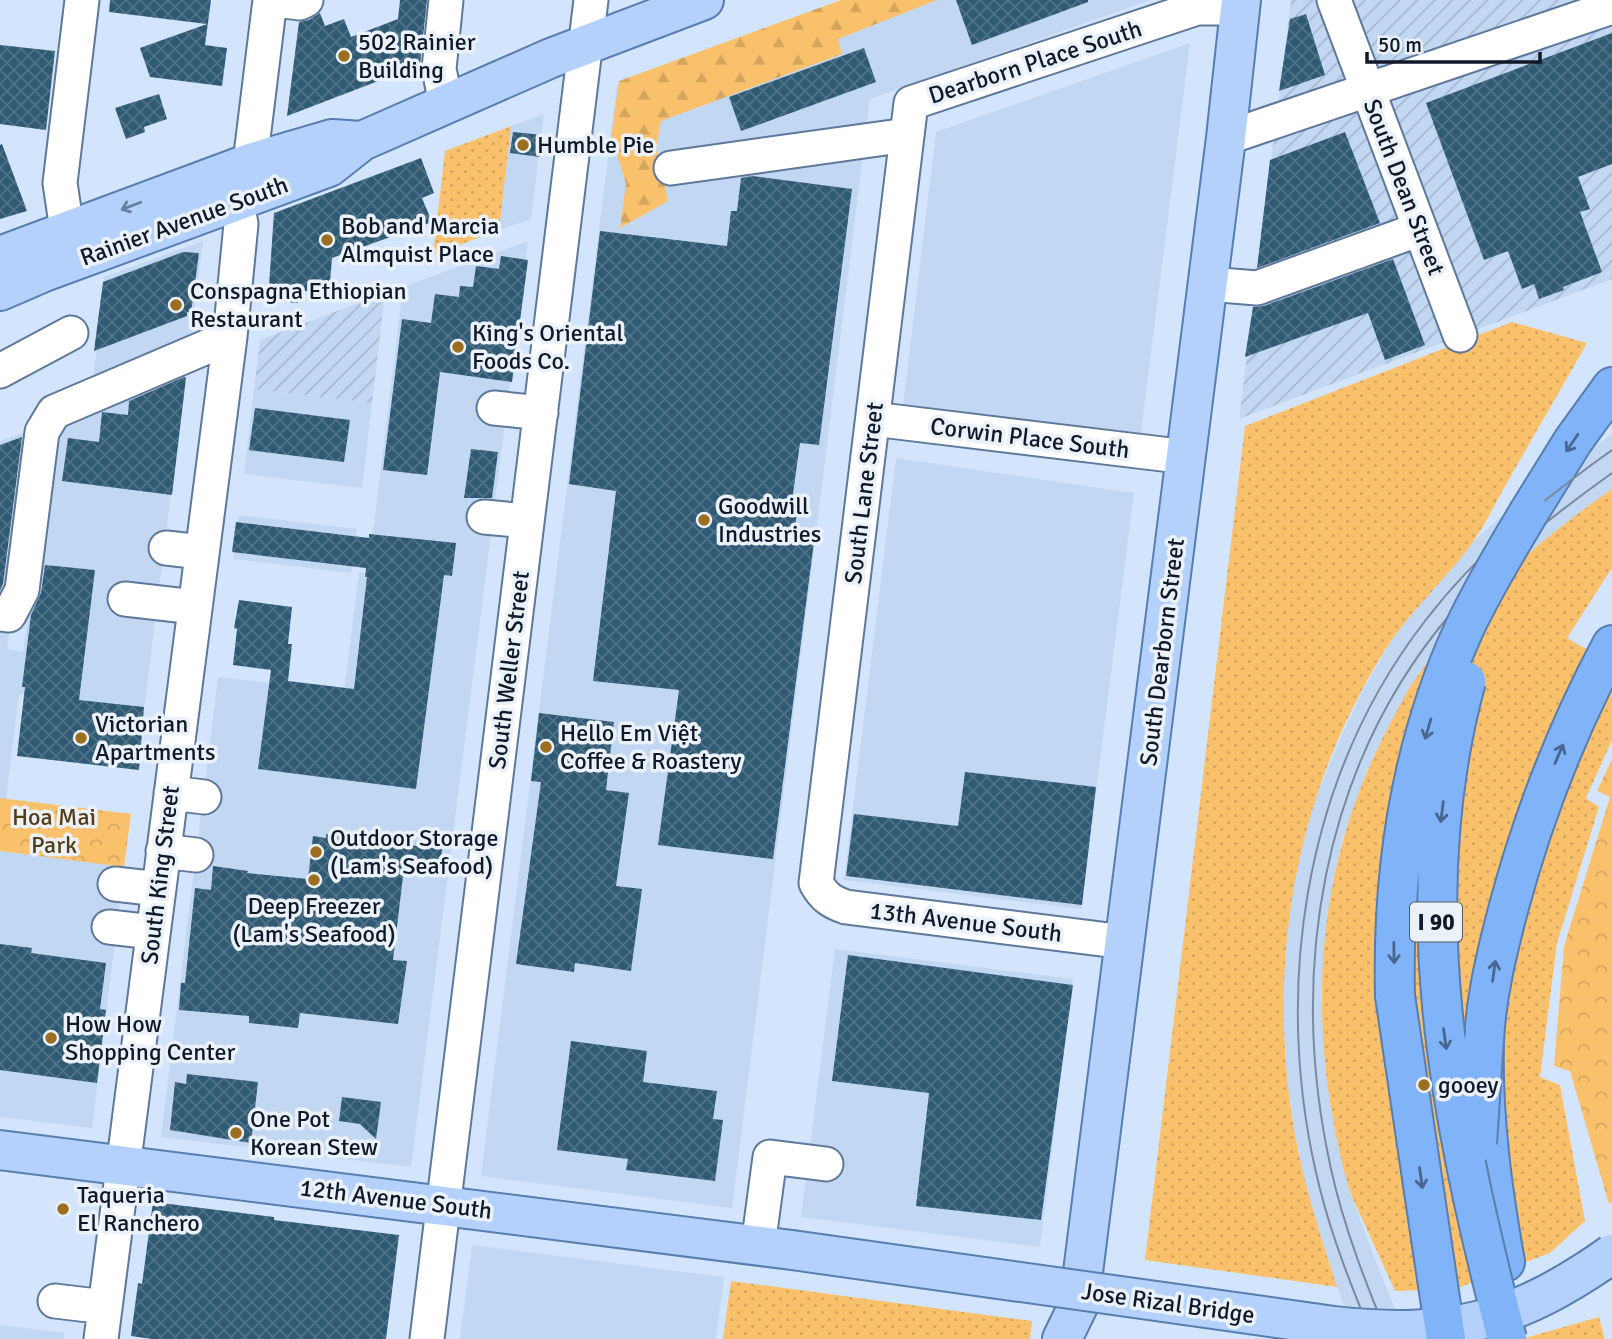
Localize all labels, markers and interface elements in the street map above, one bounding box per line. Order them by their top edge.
street label: Dearborn Place South [925,13,1145,111]
scale bar [1367,21,1540,65]
place label: 502 Rainier Building [358,27,476,85]
text: 50 m [1378,32,1422,58]
marker: 502 Rainier Building [336,48,352,64]
street label: South Dean Street [1357,95,1451,279]
place label: Humble Pie [537,130,654,160]
marker: Humble Pie [515,137,531,153]
street label: Rainier Avenue South [76,169,292,273]
one-way arrow [120,201,142,214]
place label: Bob and Marcia Almquist Place [341,211,499,269]
marker: Bob and Marcia Almquist Place [319,232,335,248]
place label: Conspagna Ethiopian Restaurant [190,276,407,334]
marker: Conspagna Ethiopian Restaurant [168,297,184,313]
place label: King's Oriental Foods Co. [472,318,624,376]
marker: King's Oriental Foods Co. [450,339,466,355]
street label: South Lane Street [838,400,890,586]
street label: Corwin Place South [929,411,1131,465]
one-way arrow [1565,432,1579,452]
place label: Goodwill Industries [718,491,821,549]
marker: Goodwill Industries [696,512,712,528]
street label: South Dearborn Street [1133,536,1191,768]
street label: South Weller Street [482,569,536,771]
place label: Victorian Apartments [95,709,215,767]
one-way arrow [1420,717,1433,739]
place label: Hello Em Việt Coffee & Roastery [560,718,741,776]
marker: Victorian Apartments [73,730,89,746]
marker: Hello Em Việt Coffee & Roastery [538,739,554,755]
one-way arrow [1553,744,1566,765]
street label: South King Street [134,784,186,966]
one-way arrow [1436,800,1449,823]
park label: Hoa Mai Park [12,802,96,860]
place label: Outdoor Storage (Lam's Seafood) [330,823,498,881]
marker: Outdoor Storage (Lam's Seafood) [308,844,324,860]
marker: Deep Freezer (Lam's Seafood) [306,872,322,888]
place label: Deep Freezer (Lam's Seafood) [232,891,396,949]
street label: 13th Avenue South [868,895,1064,949]
road number: I 90 [1410,903,1462,942]
one-way arrow [1387,941,1401,964]
one-way arrow [1488,961,1501,983]
place label: How How Shopping Center [65,1009,235,1067]
one-way arrow [1439,1027,1452,1049]
marker: How How Shopping Center [43,1030,59,1046]
place label: gooey [1438,1070,1499,1100]
marker: gooey [1416,1077,1432,1093]
place label: One Pot Korean Stew [250,1104,378,1162]
marker: One Pot Korean Stew [228,1125,244,1141]
one-way arrow [1415,1167,1428,1189]
street label: 12th Avenue South [298,1172,494,1226]
place label: Taqueria El Ranchero [77,1180,200,1238]
marker: Taqueria El Ranchero [55,1201,71,1217]
street label: Jose Rizal Bridge [1080,1276,1256,1330]

